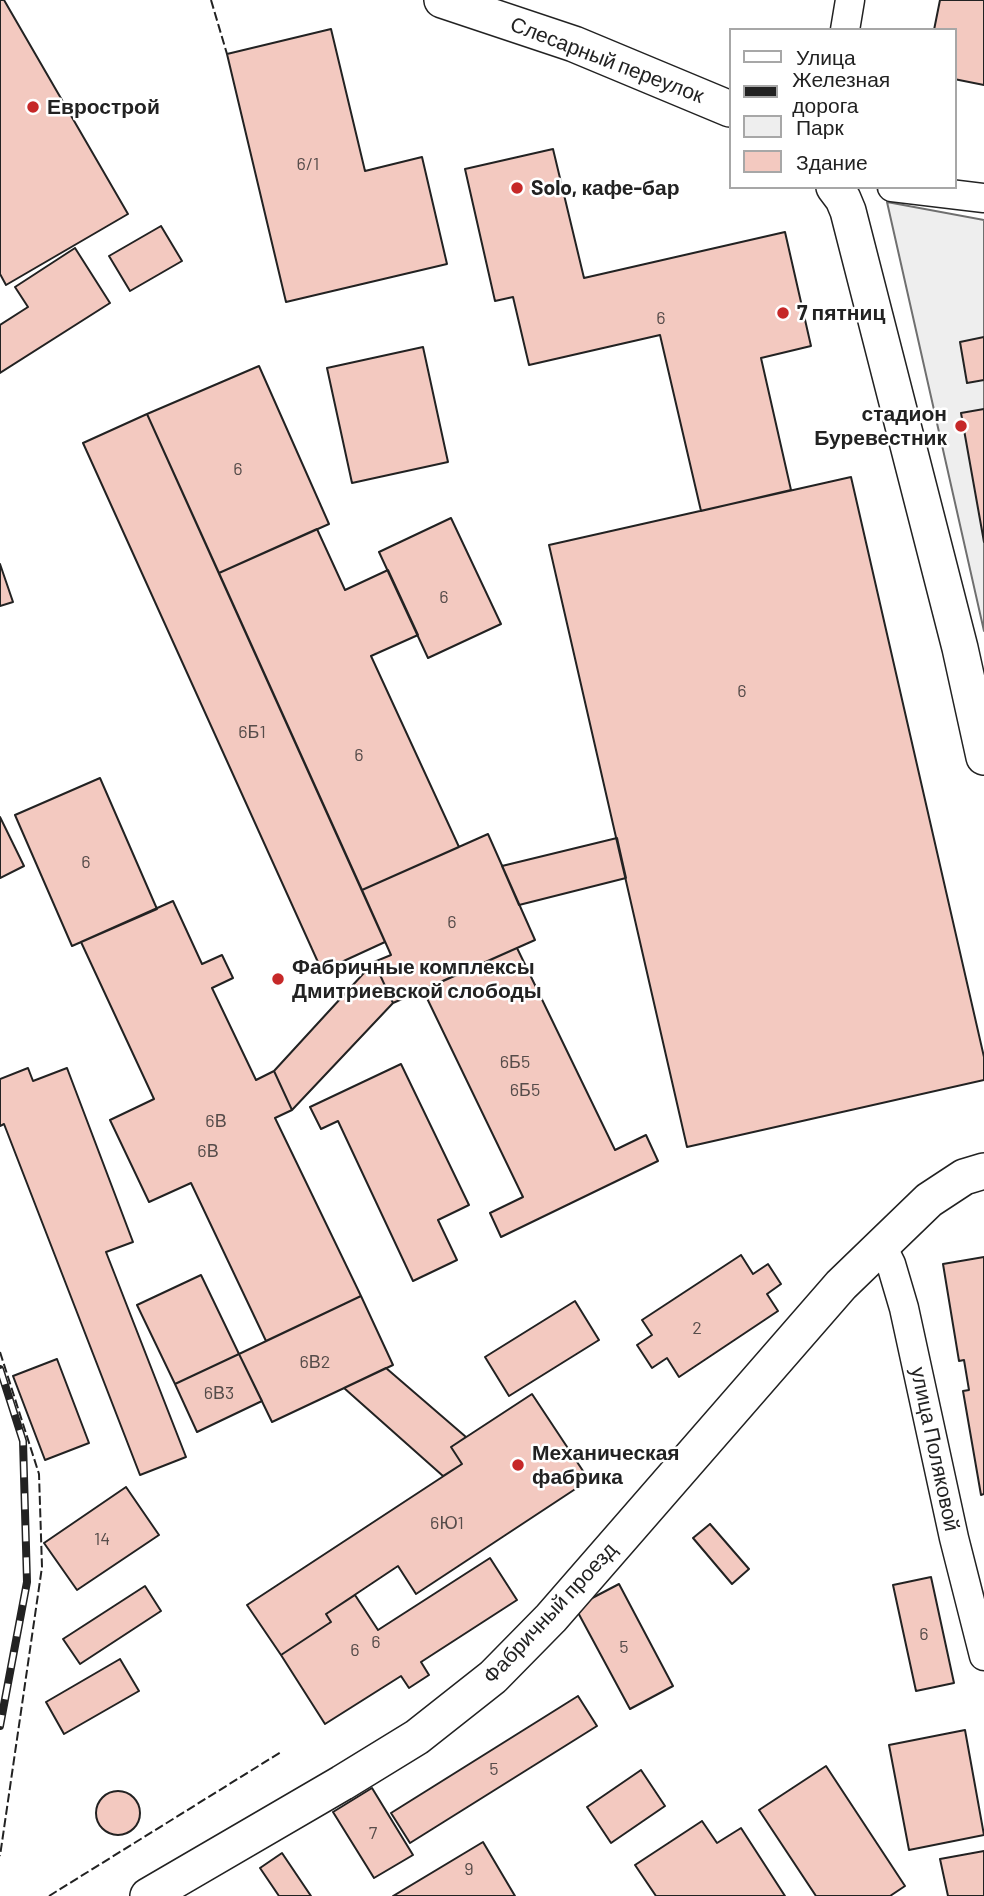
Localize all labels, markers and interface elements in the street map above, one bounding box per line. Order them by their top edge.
street label: Слесарный переулок [507,11,707,109]
legend [729,28,956,189]
text: Улица [796,44,856,69]
text: Железная дорога [792,66,890,117]
place label: Еврострой [47,94,160,120]
marker: Еврострой [25,99,41,115]
text: Парк [796,114,844,139]
text: Здание [796,149,868,174]
house number: 6/1 [297,153,319,175]
place label: Solo, кафе-бар [531,175,679,201]
marker: Solo, кафе-бар [509,180,525,196]
place label: 7 пятниц [797,300,885,326]
marker: 7 пятниц [775,305,791,321]
house number: 6 [656,307,666,329]
place label: стадион Буревестник [814,401,947,451]
marker: стадион Буревестник [953,418,969,434]
house number: 6 [233,458,243,480]
house number: 6 [439,586,449,608]
house number: 6 [737,680,747,702]
house number: 6Б1 [238,721,266,743]
house number: 6 [354,744,364,766]
house number: 6 [81,851,91,873]
house number: 6 [447,911,457,933]
place label: Фабричные комплексы Дмитриевской слободы [292,954,542,1004]
marker: Фабричные комплексы Дмитриевской слободы [270,971,286,987]
house number: 6Б5 [500,1051,530,1073]
house number: 6Б5 [510,1079,540,1101]
house number: 6В [205,1110,227,1132]
house number: 6В [197,1140,219,1162]
house number: 2 [692,1317,702,1339]
house number: 6В2 [300,1351,330,1373]
street label: улица Поляковой [905,1365,965,1533]
house number: 6В3 [204,1382,234,1404]
place label: Механическая фабрика [532,1440,680,1490]
marker: Механическая фабрика [510,1457,526,1473]
house number: 6Ю1 [430,1512,464,1534]
house number: 14 [94,1528,110,1550]
street label: Фабричный проезд [478,1537,622,1689]
house number: 6 [919,1623,929,1645]
house number: 6 [371,1631,381,1653]
house number: 5 [619,1636,629,1658]
house number: 6 [350,1639,360,1661]
house number: 5 [489,1758,499,1780]
house number: 7 [369,1822,377,1844]
house number: 9 [464,1858,474,1880]

